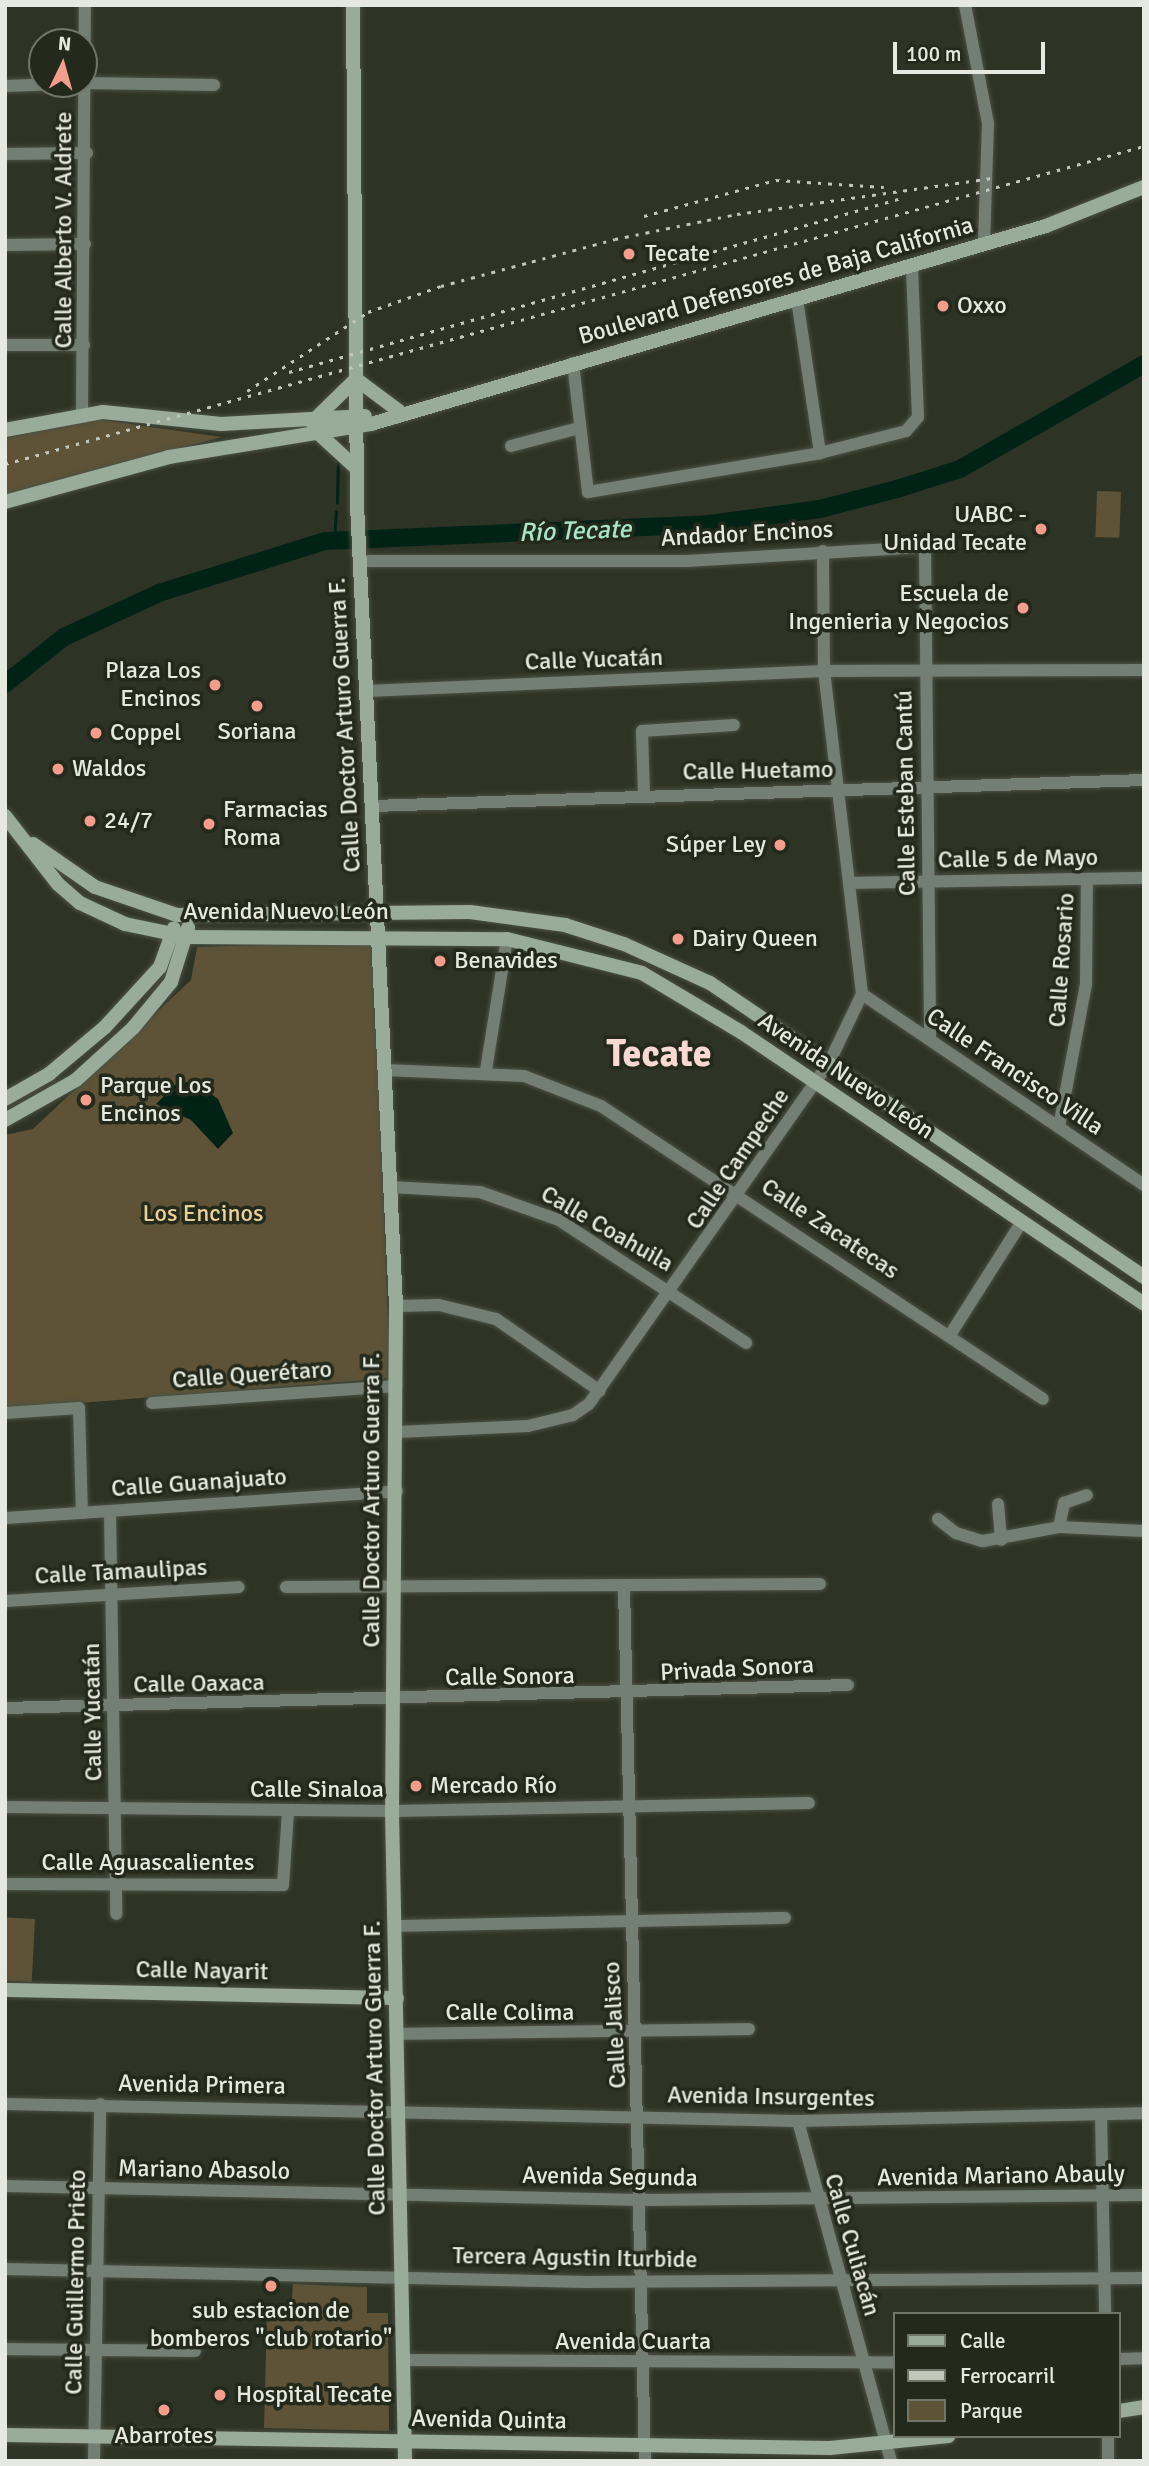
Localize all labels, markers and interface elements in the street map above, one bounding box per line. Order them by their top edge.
north arrow [28,28,98,98]
scale bar [897,28,1049,72]
text: N [57,32,72,57]
text: 100 m [906,41,961,67]
street label: Calle Alberto V. Aldrete [50,112,78,348]
street label: Boulevard Defensores de Baja California [575,211,977,351]
place label: Tecate [645,240,710,268]
marker: Tecate [619,244,639,264]
place label: Oxxo [957,292,1007,320]
marker: Oxxo [935,298,951,314]
place label: UABC - Unidad Tecate [883,501,1027,557]
water label: Río Tecate [518,514,632,550]
street label: Andador Encinos [660,515,834,553]
marker: UABC - Unidad Tecate [1033,521,1049,537]
street label: Calle Doctor Arturo Guerra F. [323,577,367,873]
place label: Escuela de Ingenieria y Negocios [788,580,1009,636]
marker: Escuela de Ingenieria y Negocios [1015,600,1031,616]
street label: Calle Yucatán [524,643,664,677]
place label: Plaza Los Encinos [105,657,201,713]
marker: Plaza Los Encinos [207,677,223,693]
street label: Calle Esteban Cantú [890,690,922,896]
marker: Soriana [249,698,265,714]
place label: Soriana [218,718,296,746]
place label: Coppel [110,719,181,747]
marker: Coppel [88,725,104,741]
place label: Waldos [72,755,146,783]
street label: Calle Huetamo [682,755,834,787]
marker: Waldos [50,761,66,777]
place label: Farmacias Roma [223,796,328,852]
place label: 24/7 [104,807,153,835]
marker: 24/7 [82,813,98,829]
marker: Farmacias Roma [201,816,217,832]
place label: Súper Ley [666,831,766,859]
marker: Súper Ley [772,837,788,853]
street label: Calle 5 de Mayo [938,843,1098,875]
street label: Calle Rosario [1043,892,1081,1028]
street label: Avenida Nuevo León [183,898,389,926]
place label: Dairy Queen [692,925,818,953]
marker: Dairy Queen [670,931,686,947]
place label: Benavides [454,947,558,975]
marker: Benavides [432,953,448,969]
street label: Calle Francisco Villa [921,1002,1109,1142]
street label: Avenida Nuevo León [753,1007,939,1145]
district label: Tecate [607,1031,711,1077]
place label: Parque Los Encinos [100,1072,212,1128]
street label: Calle Campeche [680,1083,796,1235]
marker: Parque Los Encinos [78,1092,94,1108]
street label: Calle Zacatecas [756,1172,904,1286]
street label: Calle Coahuila [536,1179,678,1279]
park label: Los Encinos [143,1200,263,1228]
street label: Calle Doctor Arturo Guerra F. [358,1352,386,1648]
street label: Calle Querétaro [171,1355,333,1395]
street label: Calle Guanajuato [110,1463,288,1503]
street label: Calle Tamaulipas [34,1553,208,1591]
street label: Calle Yucatán [77,1643,109,1781]
street label: Privada Sonora [659,1651,815,1687]
street label: Calle Sonora [445,1661,575,1693]
street label: Calle Oaxaca [133,1668,265,1700]
place label: Mercado Río [430,1772,557,1800]
street label: Calle Sinaloa [250,1776,384,1804]
marker: Mercado Río [408,1778,424,1794]
street label: Calle Aguascalientes [41,1849,255,1877]
street label: Calle Doctor Arturo Guerra F. [358,1920,392,2216]
street label: Calle Nayarit [135,1955,269,1987]
street label: Calle Jalisco [597,1961,633,2089]
street label: Calle Colima [446,1999,574,2027]
street label: Avenida Primera [118,2069,286,2101]
street label: Avenida Insurgentes [667,2081,875,2113]
street label: Mariano Abasolo [118,2154,290,2186]
street label: Avenida Mariano Abauly [877,2159,1125,2193]
street label: Avenida Segunda [522,2161,698,2193]
street label: Calle Guillermo Prieto [60,2169,92,2395]
street label: Calle Culiacán [818,2170,886,2320]
street label: Tercera Agustin Iturbide [452,2241,698,2275]
marker: sub estacion de bomberos "club rotario" [263,2278,279,2294]
place label: sub estacion de bomberos "club rotario" [150,2297,392,2353]
legend [894,2312,1121,2438]
street label: Avenida Cuarta [555,2328,711,2356]
text: Calle [960,2328,1006,2354]
text: Ferrocarril [960,2363,1055,2389]
place label: Hospital Tecate [236,2381,392,2409]
marker: Hospital Tecate [210,2385,230,2405]
text: Parque [960,2398,1023,2424]
marker: Abarrotes [156,2402,172,2418]
street label: Avenida Quinta [411,2404,567,2436]
place label: Abarrotes [114,2422,214,2450]

